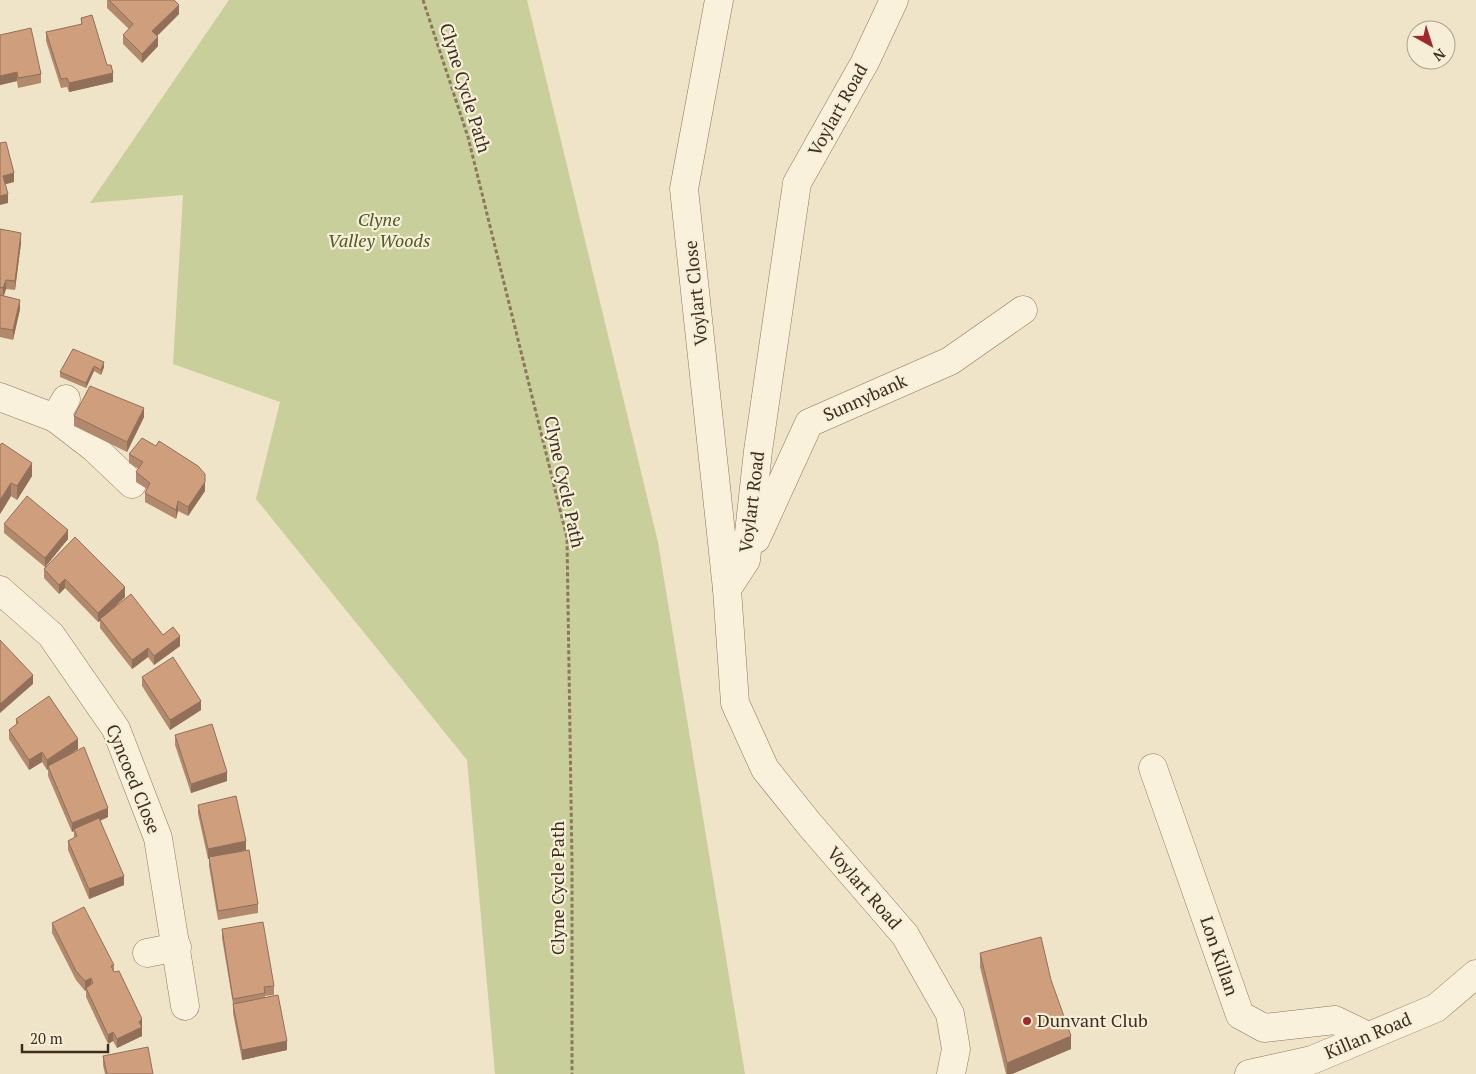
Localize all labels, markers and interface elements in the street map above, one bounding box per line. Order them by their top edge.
street label: Clyne Cycle Path [435,20,497,156]
north arrow [1406,20,1456,70]
text: N [1429,45,1450,66]
street label: Voylart Road [802,59,872,160]
park label: Clyne Valley Woods [327,207,431,252]
street label: Voylart Close [678,239,712,347]
street label: Sunnybank [819,368,911,426]
street label: Clyne Cycle Path [539,414,591,550]
street label: Voylart Road [733,450,769,554]
street label: Cyncoed Close [101,720,167,837]
street label: Clyne Cycle Path [545,820,569,955]
street label: Voylart Road [822,841,907,934]
street label: Lon Killan [1195,913,1245,999]
street label: Killan Road [1320,1006,1415,1064]
place label: Dunvant Club [1037,1008,1148,1032]
marker: Dunvant Club [1021,1015,1033,1027]
scale bar [22,1022,109,1054]
text: 20 m [30,1028,63,1048]

